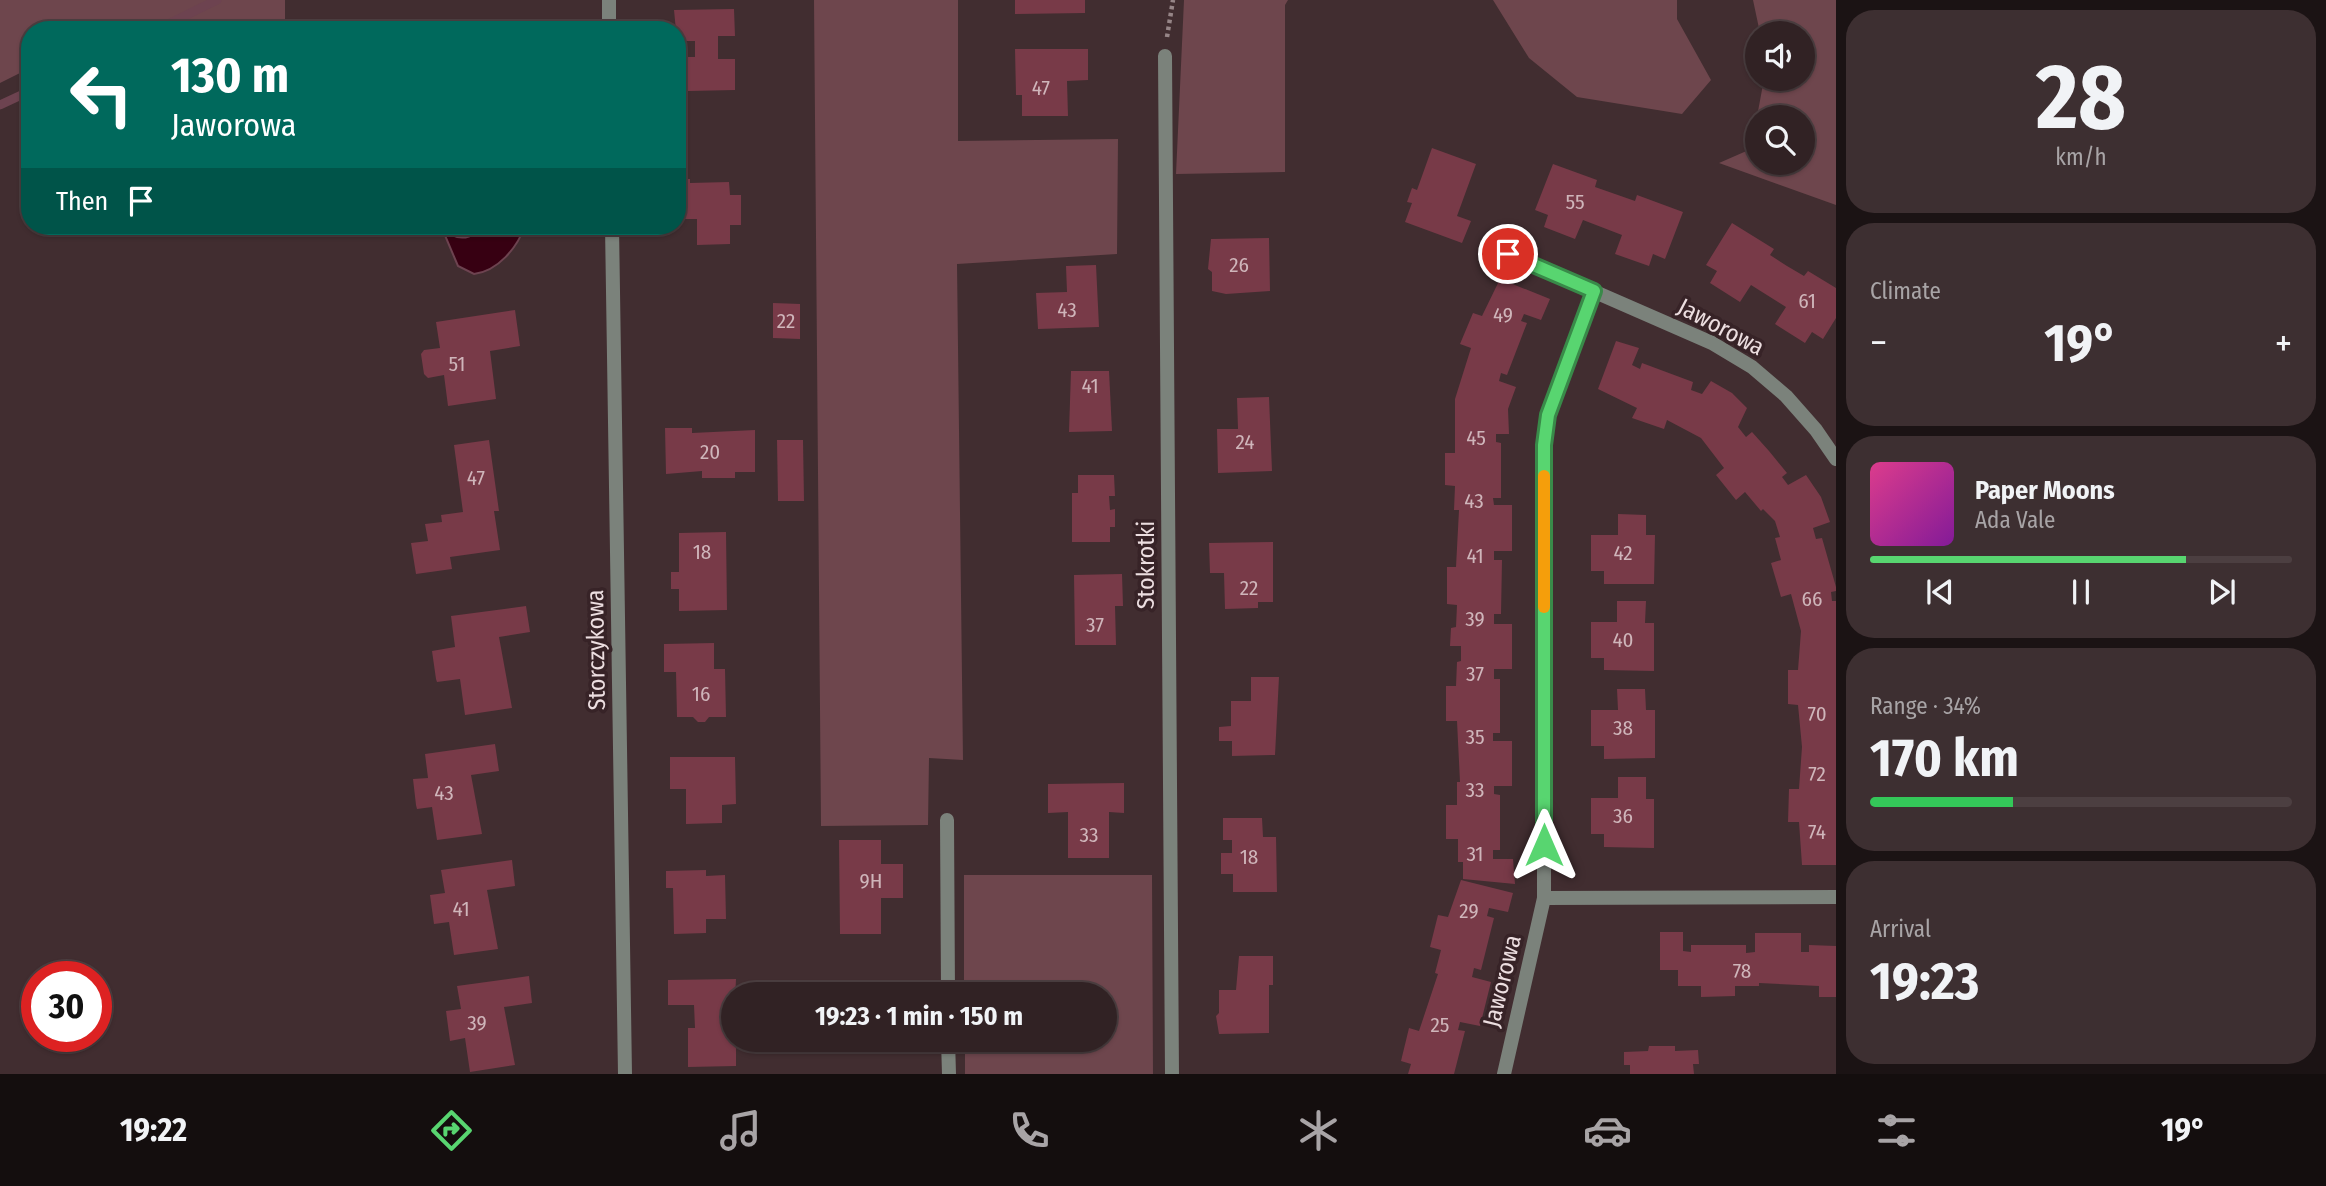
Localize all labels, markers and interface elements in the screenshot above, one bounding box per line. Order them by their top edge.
map controls [1745,21,1815,175]
button: sound [1745,21,1815,91]
text: 28 [2036,43,2126,152]
text: 130 m [171,46,289,105]
icon: left [56,49,147,140]
house number: 47 [1032,75,1050,101]
button: search [1745,105,1815,175]
text: Jaworowa [171,106,296,144]
text: km/h [2055,143,2107,171]
icon: arrive [122,182,160,220]
text: Then [56,186,108,217]
house number: 55 [1565,189,1585,215]
pin [1478,224,1538,284]
icon: arrive [1489,235,1527,273]
house number: 26 [1229,252,1249,278]
text: Climate [1870,277,1941,305]
house number: 61 [1798,288,1816,314]
street label: Jaworowa [1673,293,1769,361]
house number: 43 [1057,297,1077,323]
house number: 49 [1493,302,1513,328]
house number: 22 [777,308,795,334]
text: 19° [2044,312,2118,375]
text: − [1870,320,1887,366]
text: + [2275,320,2292,366]
house number: 51 [449,351,465,377]
house number: 41 [1081,373,1099,399]
house number: 45 [1466,425,1486,451]
house number: 24 [1235,429,1255,455]
house number: 20 [700,439,720,465]
house number: 47 [467,465,485,491]
text: Paper Moons [1975,475,2115,506]
house number: 43 [1464,488,1484,514]
text: Ada Vale [1975,506,2055,534]
street label: Stokrotki [1132,521,1160,609]
house number: 18 [693,539,711,565]
house number: 42 [1613,540,1633,566]
house number: 41 [1466,543,1484,569]
icon: previous [1921,573,1959,611]
icon: pause [2062,573,2100,611]
icon: next [2203,573,2241,611]
house number: 22 [1240,575,1258,601]
house number: 66 [1802,586,1822,612]
street label: Storczykowa [581,589,611,711]
house number: 39 [1465,606,1485,632]
house number: 37 [1086,612,1104,638]
house number: 40 [1612,627,1634,653]
house number: 37 [1466,661,1484,687]
house number: 16 [692,681,710,707]
text: Range · 34% [1870,692,1981,720]
house number: 70 [1807,701,1827,727]
house number: 38 [1613,715,1633,741]
house number: 35 [1465,724,1485,750]
text: 170 km [1870,727,2019,790]
house number: 72 [1808,761,1826,787]
house number: 33 [1466,777,1484,803]
house number: 43 [434,780,454,806]
house number: 36 [1613,803,1633,829]
position arrow [1507,808,1581,882]
house number: 74 [1808,819,1826,845]
house number: 33 [1080,822,1098,848]
house number: 31 [1466,841,1484,867]
house number: 18 [1240,844,1258,870]
house number: 9H [860,868,882,894]
house number: 41 [452,896,470,922]
house number: 29 [1459,898,1479,924]
text: Arrival [1870,915,1931,943]
street label: Jaworowa [1477,932,1527,1030]
text: 19:23 [1870,950,1979,1013]
house number: 78 [1733,958,1751,984]
speed limit sign: 30 [21,961,112,1052]
text: 19:23 · 1 min · 150 m [815,1001,1023,1032]
house number: 39 [467,1010,487,1036]
house number: 25 [1431,1012,1449,1038]
icon: directions [427,1106,476,1155]
icon: music [716,1106,765,1155]
icon: phone [1005,1106,1054,1155]
icon: climate [1294,1106,1343,1155]
icon: car [1583,1106,1632,1155]
icon: filters [1872,1106,1921,1155]
text: 19:22 [120,1111,187,1149]
text: 19° [2161,1111,2206,1149]

